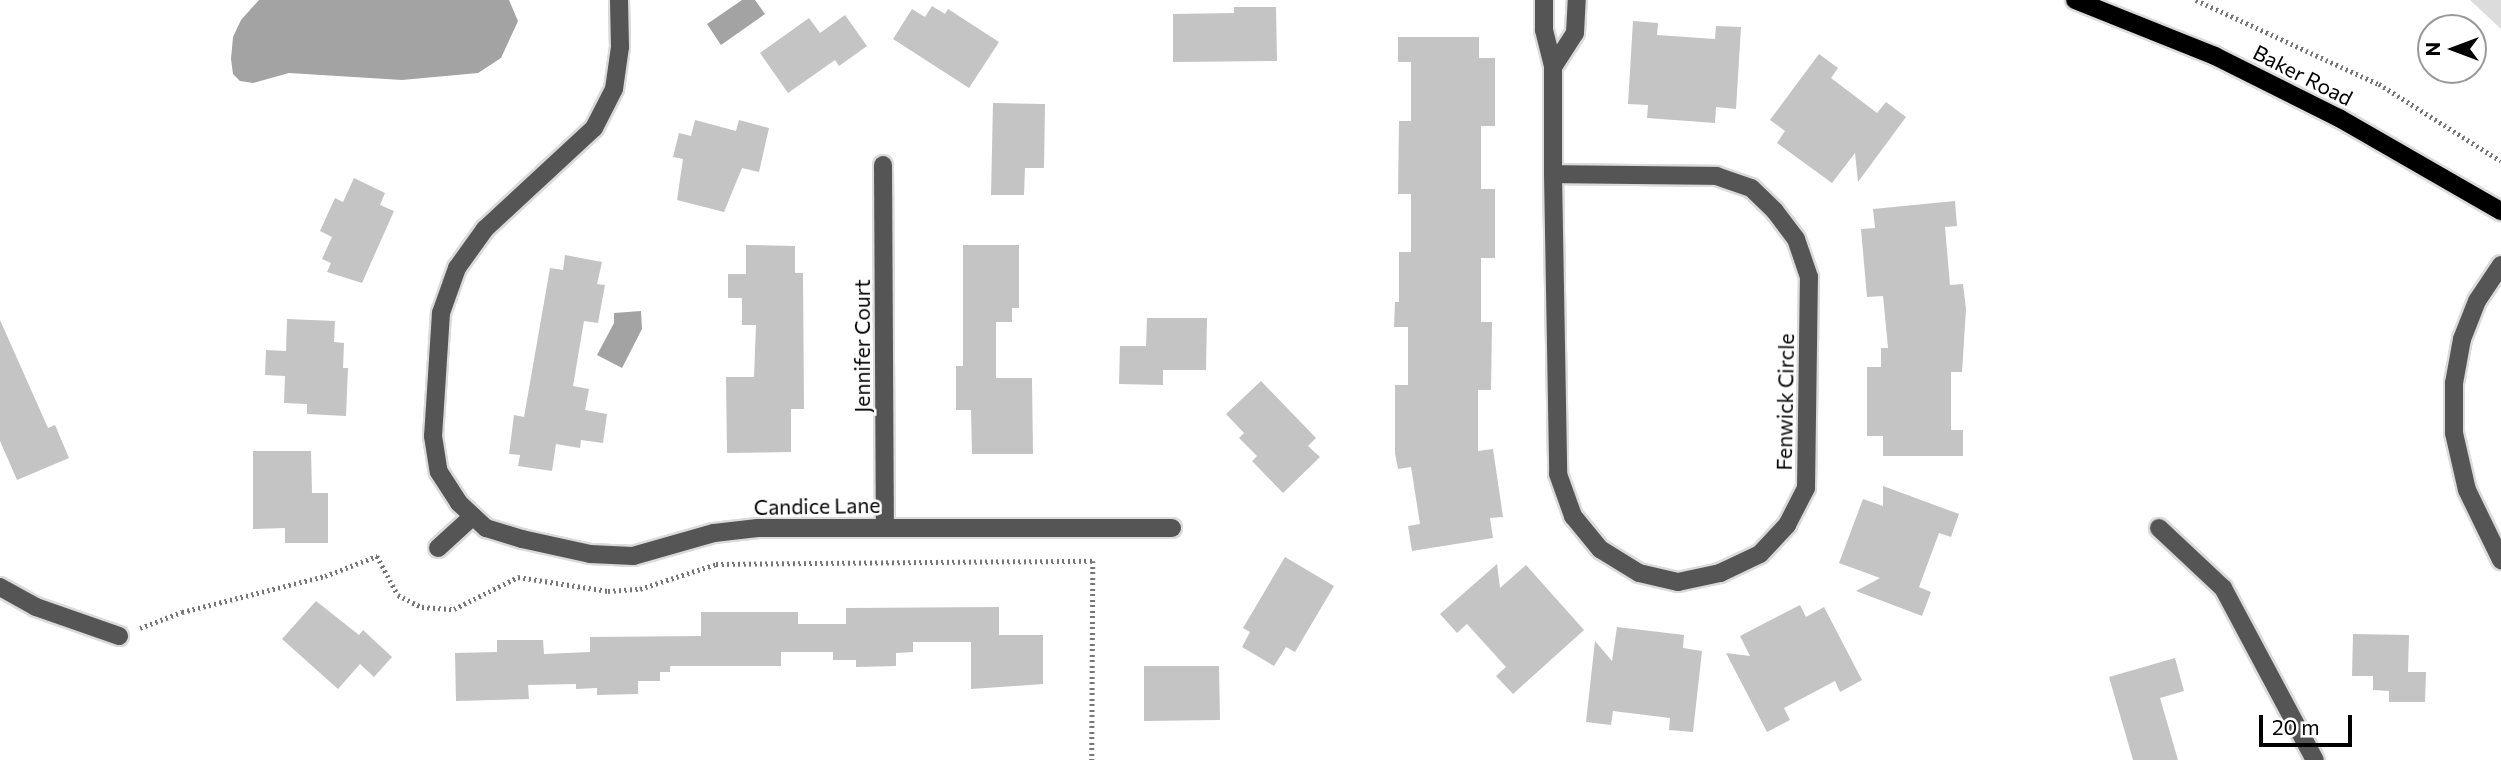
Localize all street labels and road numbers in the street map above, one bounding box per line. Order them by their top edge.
street label: Baker Road [2249,39,2357,111]
street label: Jennifer Court [849,279,875,413]
street label: Fenwick Circle [1771,333,1799,471]
street label: Candice Lane [754,492,880,520]

